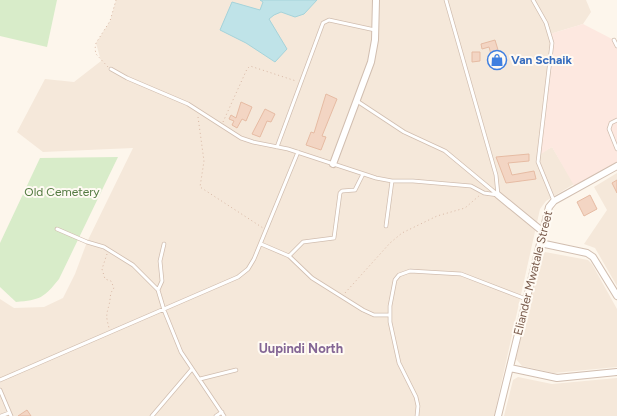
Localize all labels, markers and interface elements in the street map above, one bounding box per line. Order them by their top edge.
shop icon: Van Schaik [486,49,508,71]
place label: Van Schaik [511,53,572,67]
park label: Old Cemetery [24,185,100,199]
street label: Eliander Mwatale Street [511,209,555,337]
district label: Uupindi North [259,341,343,356]

